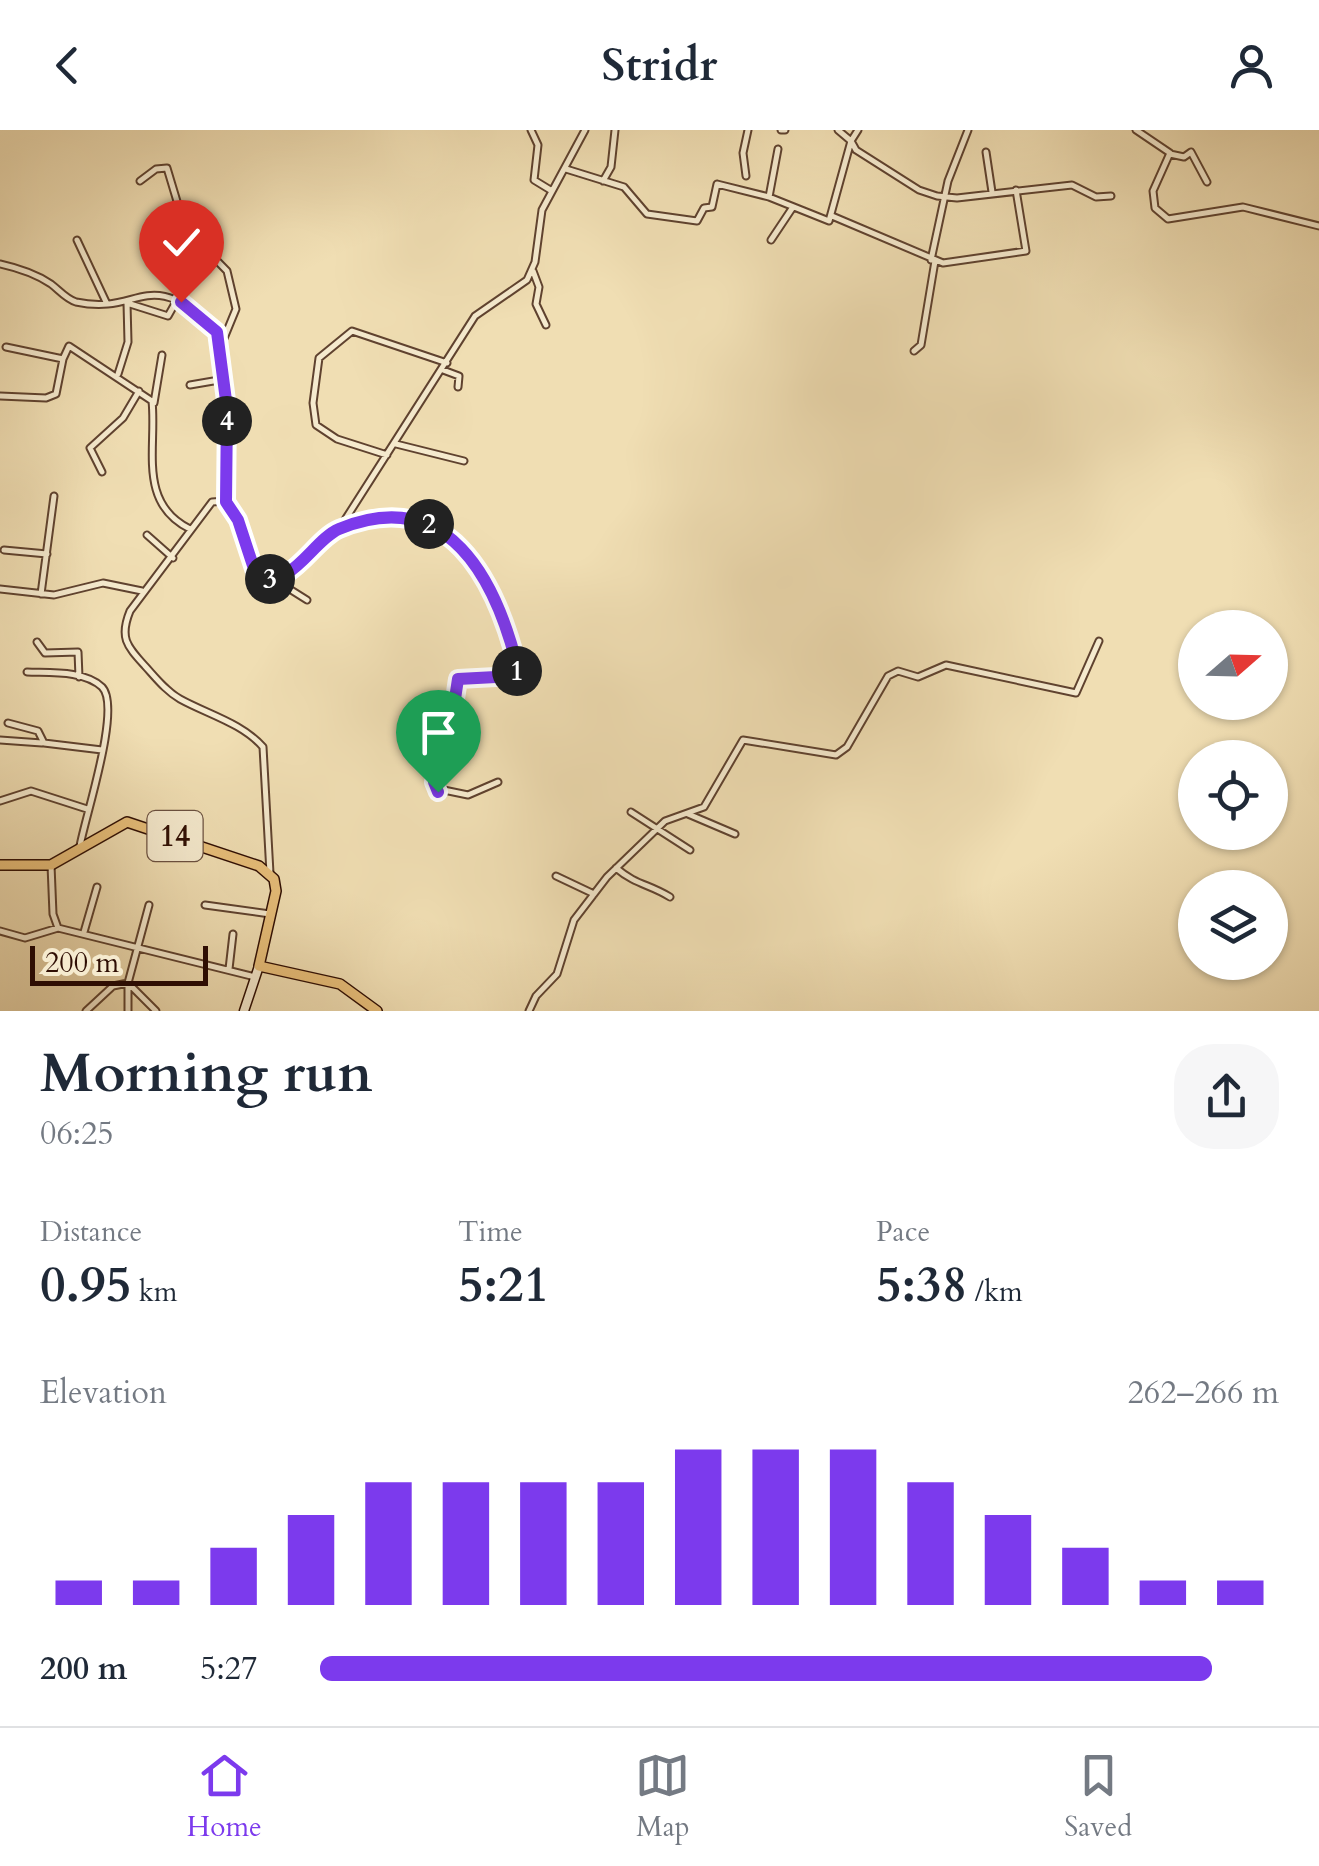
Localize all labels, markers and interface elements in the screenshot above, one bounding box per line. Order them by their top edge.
text: Stridr [602,35,717,96]
icon: back [40,38,95,93]
icon: person [1224,38,1279,93]
pin [139,200,224,303]
icon: check [154,215,209,270]
pin: 4 [202,396,252,446]
text: 4 [220,402,234,440]
pin: 2 [404,499,454,549]
text: 2 [422,505,436,543]
pin: 3 [245,554,295,604]
text: 3 [263,560,277,598]
north arrow [1178,610,1288,720]
map controls [1178,610,1288,980]
pin: 1 [492,646,542,696]
text: 1 [510,652,524,690]
pin [396,690,481,793]
icon: arrive [411,705,466,760]
button: locate [1178,740,1288,850]
road number: 14 [148,811,202,861]
button: layers [1178,870,1288,980]
scale bar [30,941,208,986]
text: 200 m [45,944,119,982]
text: Morning run [40,1037,373,1111]
button: share [1174,1044,1279,1149]
text: 06:25 [40,1112,114,1156]
text: Distance [40,1213,142,1251]
text: Time [458,1213,523,1251]
text: Pace [876,1213,930,1251]
text: 0.95 [40,1251,131,1319]
text: 5:21 [458,1251,549,1319]
text: 5:38 [876,1251,967,1319]
text: km [131,1273,178,1311]
text: /km [967,1273,1023,1311]
text: Elevation [40,1371,167,1415]
text: 262–266 m [1127,1371,1279,1415]
text: 200 m [40,1647,127,1691]
text: 5:27 [200,1647,257,1691]
tab: Home [187,1748,262,1846]
tab: Map [635,1748,690,1846]
tab: Saved [1064,1748,1132,1846]

